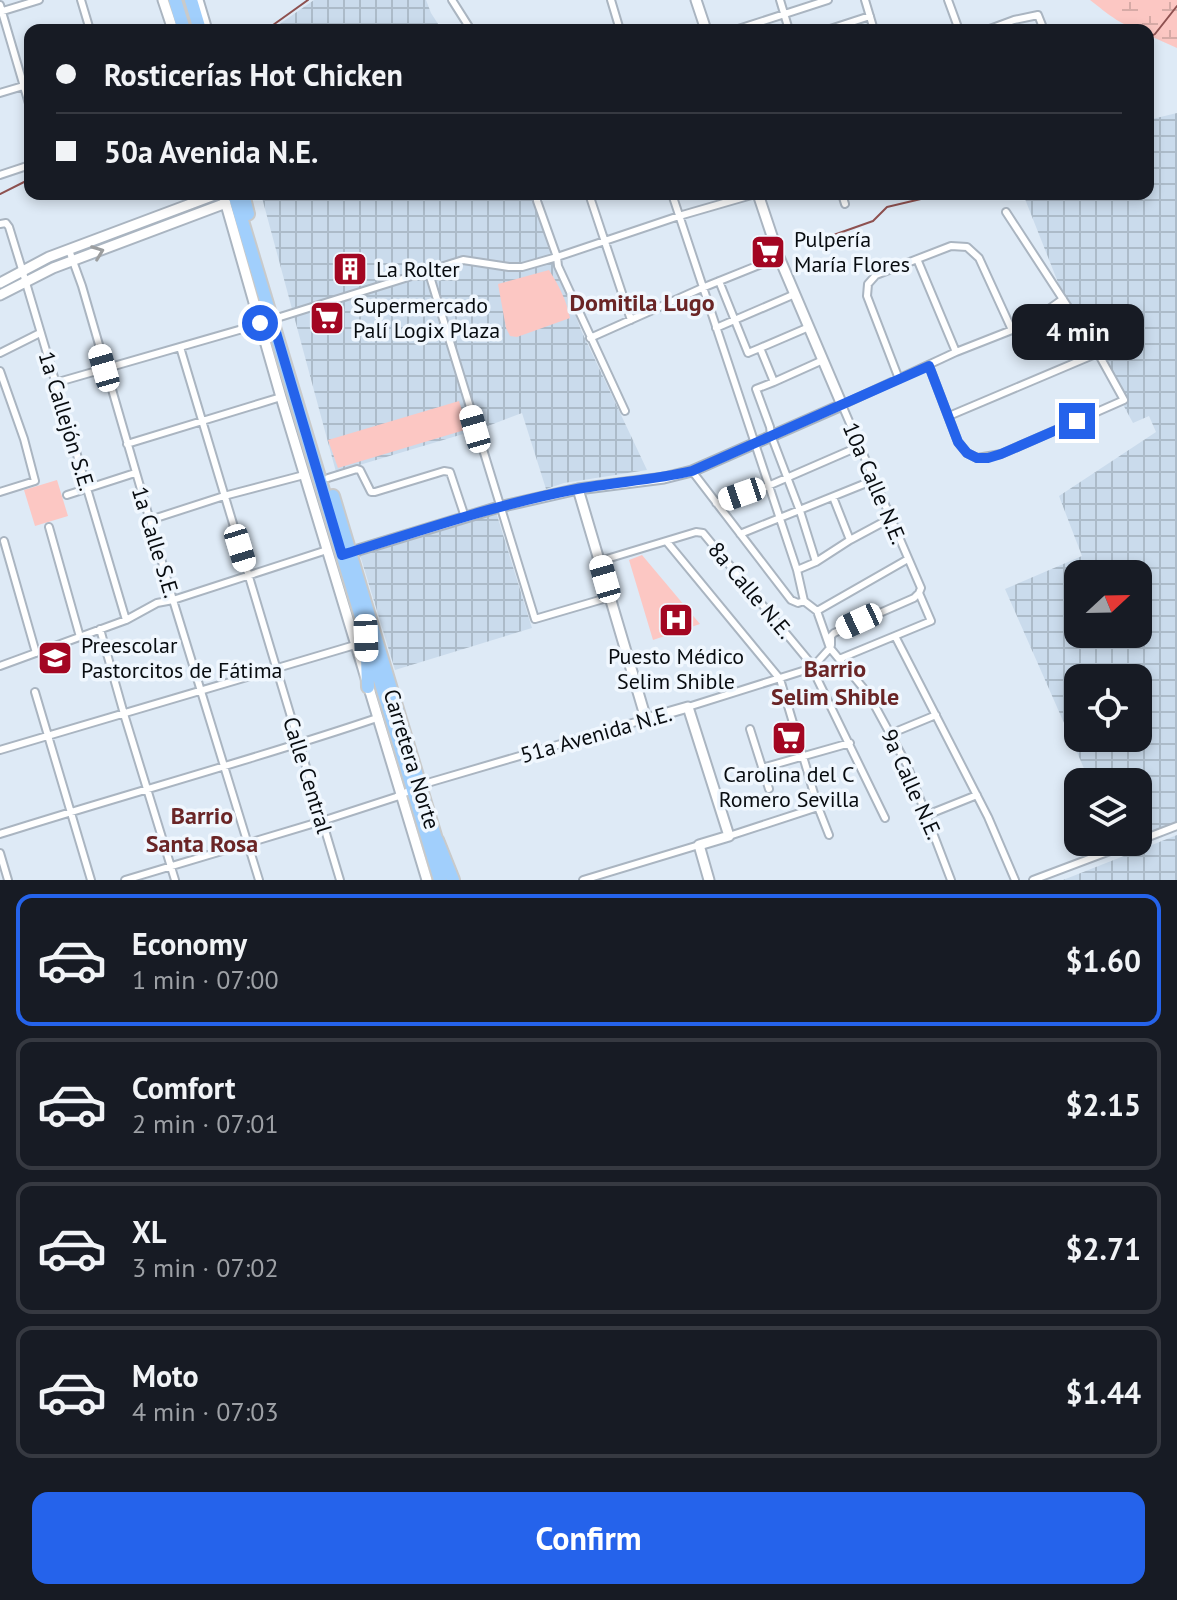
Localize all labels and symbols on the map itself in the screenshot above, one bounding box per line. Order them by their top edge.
place label: Pulpería María Flores [794,225,910,278]
supermarket icon: Pulpería María Flores [749,233,787,271]
one-way arrow [90,245,104,262]
building icon: La Rolter [331,250,369,288]
place label: La Rolter [376,255,460,283]
district label: Domitila Lugo [569,287,715,318]
place label: Supermercado Palí Logix Plaza [353,291,500,344]
supermarket icon: Supermercado Palí Logix Plaza [308,299,346,337]
route start [242,305,278,341]
callout: 4 min [1011,305,1143,361]
car [86,342,122,394]
street label: 1a Callejón S.E. [33,348,101,494]
car [457,403,493,455]
route end [1059,403,1095,439]
street label: 10a Calle N.E. [837,418,913,548]
car [715,475,769,513]
street label: 1a Calle S.E. [126,483,186,601]
car [222,522,258,574]
street label: 8a Calle N.E. [702,536,800,644]
car [587,553,623,605]
north arrow [1064,560,1152,648]
car [832,600,886,642]
hospital icon: Puesto Médico Selim Shible [657,601,695,639]
car [353,614,379,662]
place label: Preescolar Pastorcitos de Fátima [81,631,282,684]
school or university icon: Preescolar Pastorcitos de Fátima [36,639,74,677]
place label: Puesto Médico Selim Shible [608,642,744,695]
district label: Barrio Selim Shible [771,653,899,712]
street label: Carretera Norte [377,686,447,832]
street label: 51a Avenida N.E. [517,699,675,769]
street label: Calle Central [277,713,339,837]
supermarket icon: Carolina del C Romero Sevilla [770,719,808,757]
street label: 9a Calle N.E. [875,724,949,844]
place label: Carolina del C Romero Sevilla [719,760,859,813]
district label: Barrio Santa Rosa [146,800,258,859]

